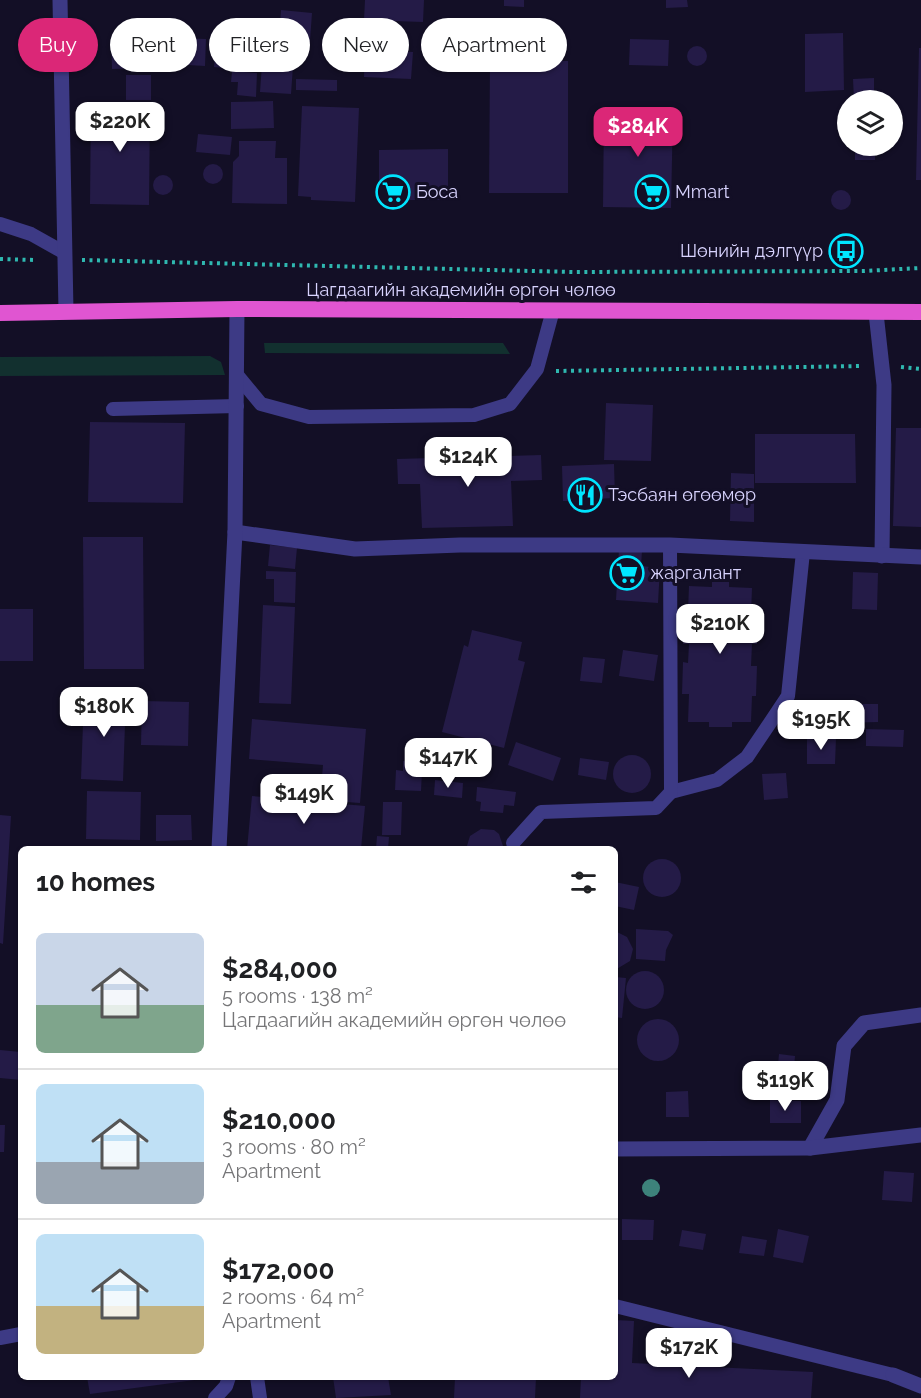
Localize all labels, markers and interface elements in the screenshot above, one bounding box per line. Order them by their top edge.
chip: Buy [18,18,98,72]
chip: Rent [110,18,197,72]
chip: Filters [209,18,310,72]
chip: New [322,18,409,72]
chip: Apartment [421,18,567,72]
map controls [837,90,903,156]
button: layers [837,90,903,156]
pin: $220K [78,102,162,153]
pin: $284K [596,107,680,158]
text: $220K [90,109,150,133]
text: $284K [608,114,668,138]
supermarket icon: Боса [375,174,411,210]
supermarket icon: Mmart [634,174,670,210]
place label: Боса [416,181,458,202]
place label: Mmart [675,181,730,202]
bus stop icon: Шөнийн дэлгүүр [828,233,864,269]
place label: Шөнийн дэлгүүр [680,240,823,261]
street label: Цагдаагийн академийн өргөн чөлөө [306,279,616,300]
pin: $124K [426,437,510,488]
text: $124K [439,444,497,468]
restaurant icon: Тэсбаян өгөөмөр [567,477,603,513]
place label: Тэсбаян өгөөмөр [608,484,756,505]
supermarket icon: жаргалант [609,555,645,591]
place label: жаргалант [650,562,742,583]
pin: $210K [678,604,762,655]
text: $210K [690,611,750,635]
pin: $180K [62,687,146,738]
text: $180K [74,694,134,718]
pin: $195K [779,700,863,751]
text: $195K [792,707,850,731]
pin: $147K [406,738,490,789]
text: $147K [419,745,477,769]
pin: $149K [262,774,346,825]
text: $149K [274,781,334,805]
icon: filters [567,866,600,899]
text: 10 homes [36,867,155,897]
text: $284,000 [222,954,338,984]
icon: home [84,957,156,1029]
text: 5 rooms · 138 m² [222,984,373,1008]
text: Цагдаагийн академийн өргөн чөлөө [222,1008,566,1032]
pin: $119K [743,1061,827,1112]
text: $119K [756,1068,814,1092]
text: $210,000 [222,1105,336,1135]
icon: home [84,1108,156,1180]
text: 3 rooms · 80 m² [222,1135,366,1159]
text: Apartment [222,1159,321,1183]
text: $172,000 [222,1255,335,1285]
icon: home [84,1258,156,1330]
text: 2 rooms · 64 m² [222,1285,364,1309]
text: Apartment [222,1309,321,1333]
pin: $172K [647,1328,731,1379]
text: $172K [660,1335,718,1359]

